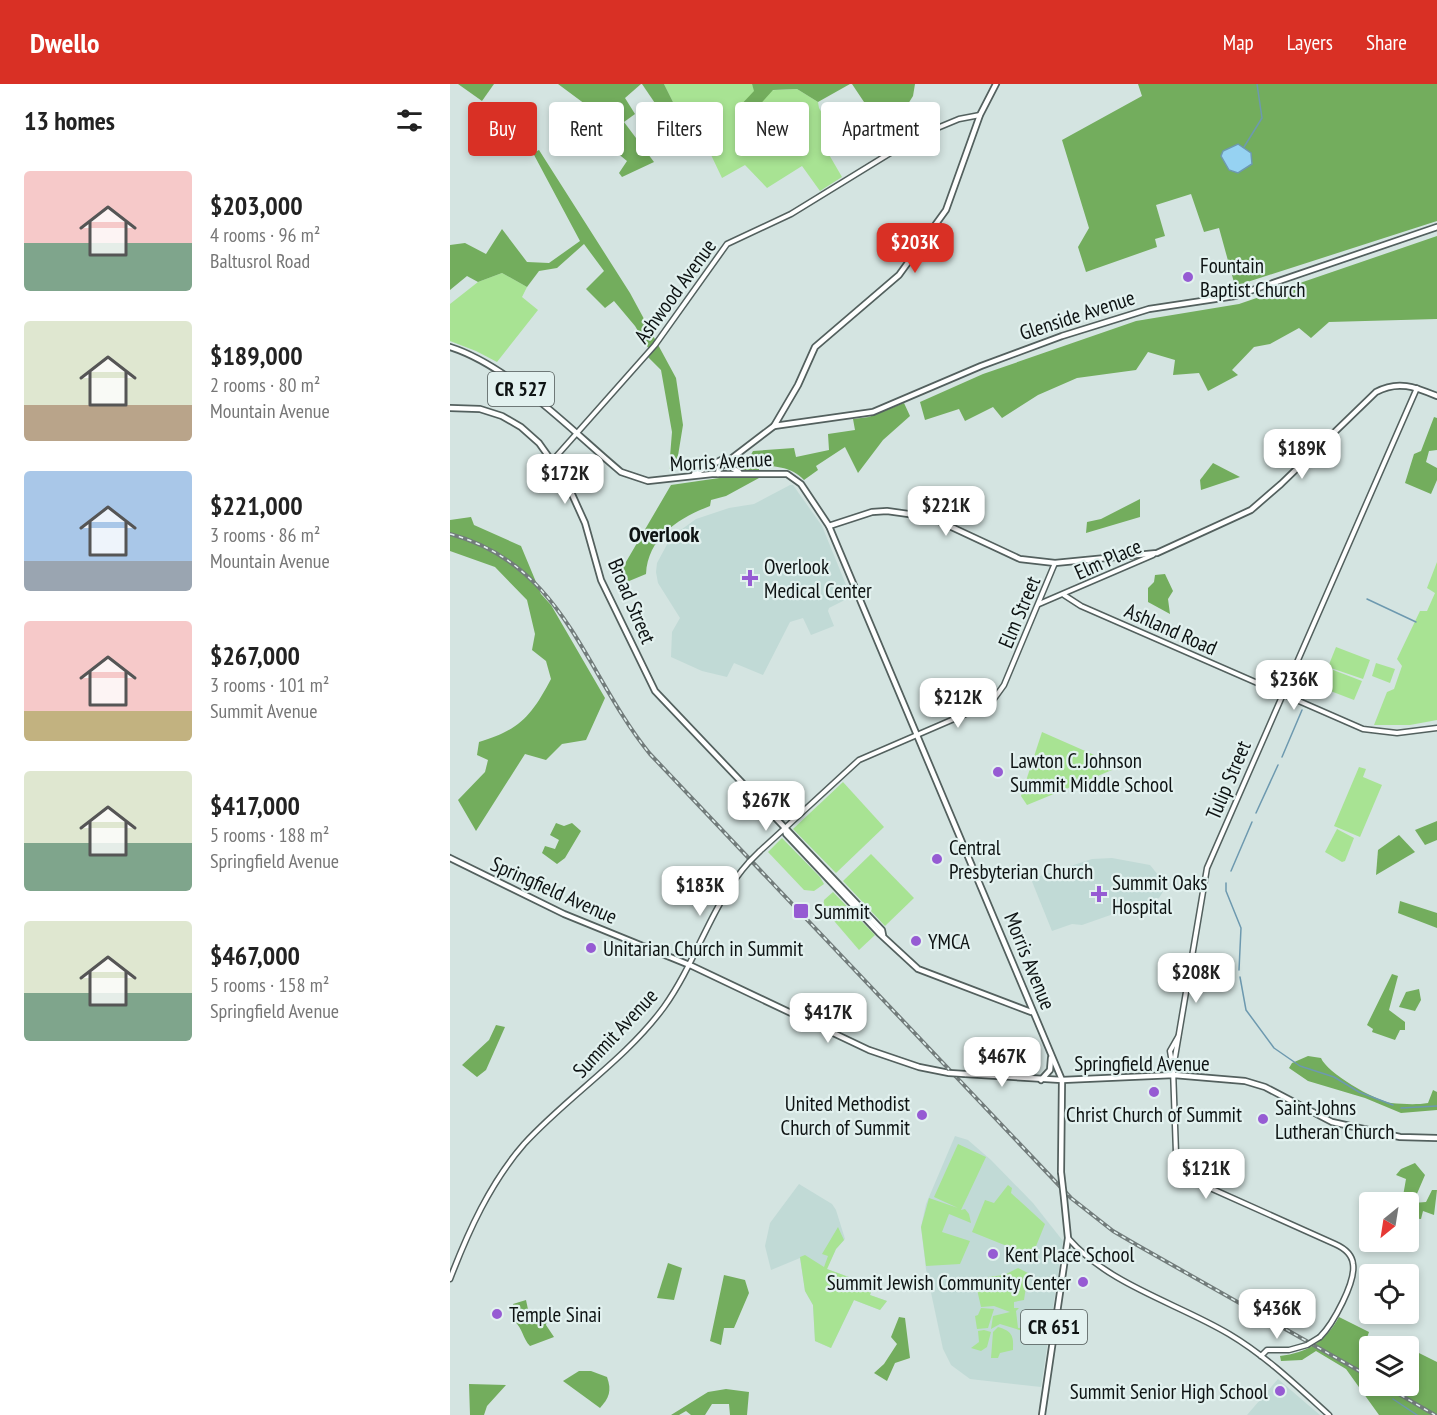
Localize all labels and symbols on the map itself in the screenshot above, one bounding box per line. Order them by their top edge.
pin: $203K [873,223,957,274]
street label: Ashwood Avenue [628,233,722,349]
place label: Fountain Baptist Church [1200,252,1306,303]
marker: Fountain Baptist Church [1181,270,1195,284]
street label: Glenside Avenue [1016,284,1138,346]
road number: CR 527 [488,372,554,406]
pin: $189K [1260,429,1344,480]
street label: Morris Avenue [669,445,773,477]
pin: $172K [523,454,607,505]
pin: $221K [904,486,988,537]
district label: Overlook [629,520,700,548]
street label: Elm Place [1070,532,1146,586]
place label: Overlook Medical Center [764,553,872,604]
street label: Broad Street [602,554,662,648]
marker: Overlook Medical Center [741,569,759,587]
street label: Elm Street [992,572,1046,652]
street label: Ashland Road [1121,597,1221,661]
pin: $236K [1252,660,1336,711]
pin: $212K [916,678,1000,729]
street label: Tulip Street [1199,736,1257,824]
place label: Lawton C. Johnson Summit Middle School [1010,747,1173,798]
marker: Lawton C. Johnson Summit Middle School [991,765,1005,779]
pin: $267K [724,781,808,832]
place label: Central Presbyterian Church [949,834,1093,885]
street label: Springfield Avenue [487,850,621,930]
marker: Central Presbyterian Church [930,852,944,866]
pin: $183K [658,866,742,917]
place label: Summit Oaks Hospital [1112,869,1207,920]
marker: Summit Oaks Hospital [1090,885,1108,903]
place label: Summit [814,898,870,925]
marker: Summit [792,902,810,920]
street label: Morris Avenue [998,908,1062,1014]
place label: YMCA [928,928,970,955]
marker: YMCA [909,934,923,948]
place label: Unitarian Church in Summit [603,935,803,962]
marker: Unitarian Church in Summit [584,941,598,955]
pin: $208K [1154,953,1238,1004]
street label: Summit Avenue [567,983,663,1083]
pin: $417K [786,993,870,1044]
pin: $467K [960,1037,1044,1088]
street label: Springfield Avenue [1074,1050,1210,1077]
marker: Christ Church of Summit [1147,1085,1161,1099]
place label: United Methodist Church of Summit [781,1090,910,1141]
place label: Saint Johns Lutheran Church [1275,1094,1395,1145]
place label: Christ Church of Summit [1066,1101,1242,1128]
marker: United Methodist Church of Summit [915,1108,929,1122]
marker: Saint Johns Lutheran Church [1256,1112,1270,1126]
pin: $121K [1164,1149,1248,1200]
north arrow [1359,1192,1419,1252]
place label: Kent Place School [1005,1241,1135,1268]
marker: Kent Place School [986,1247,1000,1261]
place label: Summit Jewish Community Center [827,1269,1071,1296]
marker: Summit Jewish Community Center [1076,1275,1090,1289]
pin: $436K [1235,1289,1319,1340]
place label: Temple Sinai [509,1301,601,1328]
marker: Temple Sinai [490,1307,504,1321]
road number: CR 651 [1021,1310,1087,1344]
place label: Summit Senior High School [1070,1378,1268,1405]
marker: Summit Senior High School [1273,1384,1287,1398]

